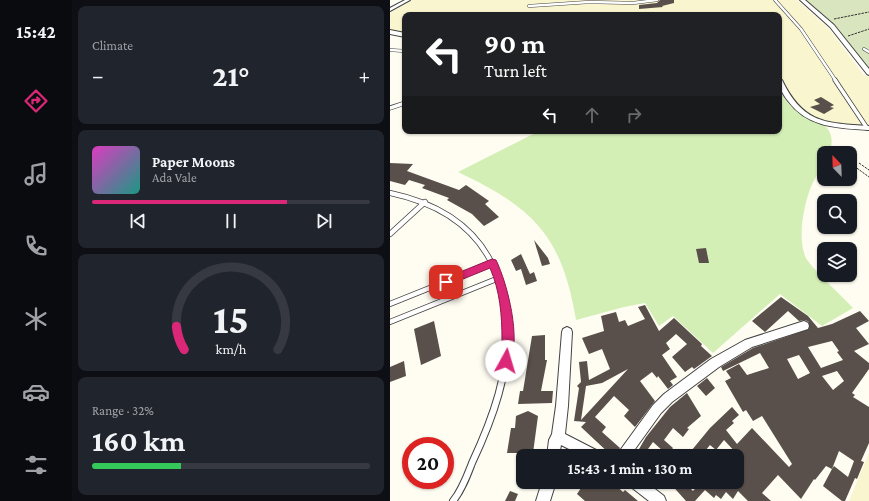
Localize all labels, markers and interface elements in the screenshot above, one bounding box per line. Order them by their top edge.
text: 15:42 [16,22,56,42]
icon: left [418,28,470,80]
text: 90 m [484,28,545,59]
text: Climate [92,38,133,53]
text: 21° [212,59,250,92]
text: Turn left [484,61,547,81]
text: − [92,63,104,88]
text: + [358,63,370,88]
icon: directions [22,87,50,115]
icon: left [539,104,561,126]
icon: ahead [581,104,603,126]
icon: right [623,104,645,126]
north arrow [817,146,857,186]
map controls [817,146,857,282]
text: Paper Moons [152,154,235,170]
icon: music [22,160,50,188]
text: Ada Vale [152,170,197,185]
button: search [817,194,857,234]
icon: previous [127,210,149,232]
icon: pause [220,210,242,232]
icon: next [313,210,335,232]
icon: phone [22,232,50,260]
button: layers [817,242,857,282]
pin [429,265,463,299]
icon: arrive [435,271,457,293]
text: 15 [213,296,249,342]
icon: climate [22,305,50,333]
position arrow [485,340,527,382]
text: km/h [216,341,247,357]
icon: car [22,378,50,406]
text: Range · 32% [92,403,154,418]
text: 160 km [92,424,185,457]
speed limit sign: 20 [402,437,454,489]
icon: filters [22,451,50,479]
text: 15:43 · 1 min · 130 m [568,461,692,477]

